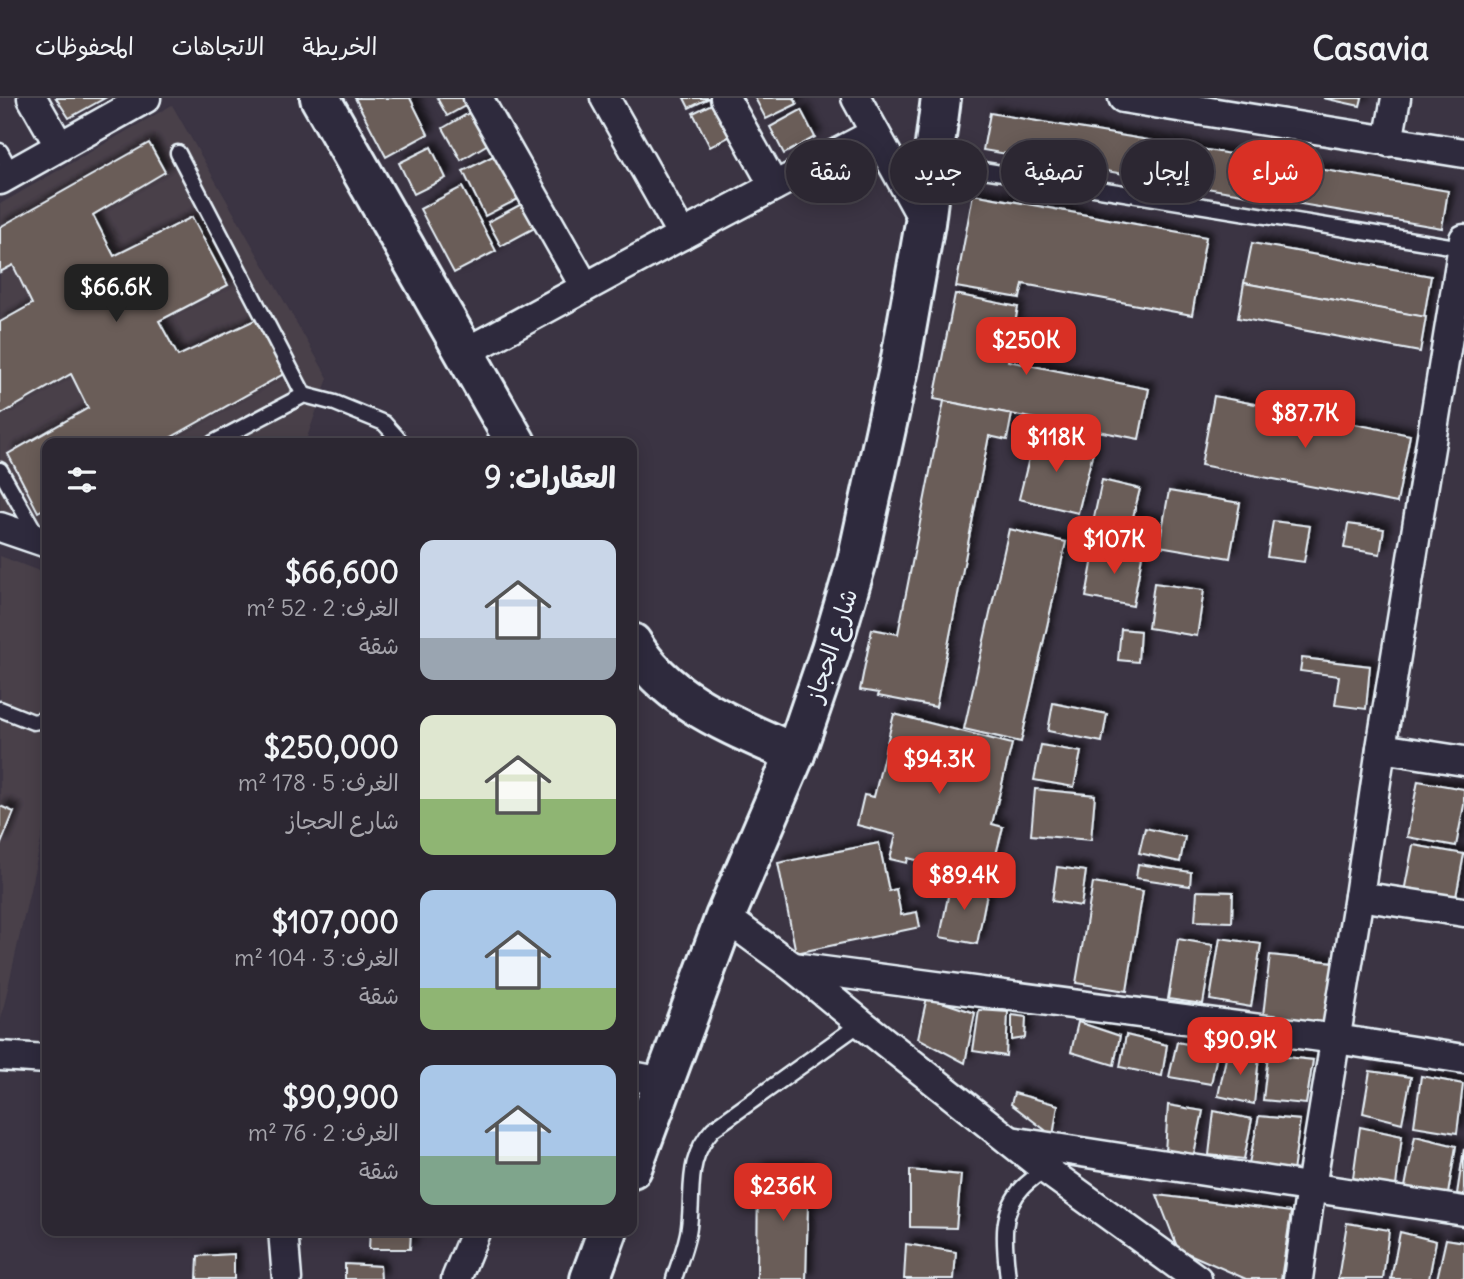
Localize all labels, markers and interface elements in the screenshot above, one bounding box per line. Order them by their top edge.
text: Casavia [1313,27,1429,69]
text: المحفوظات [35,31,134,61]
text: الاتجاهات [172,31,265,61]
text: الخريطة [303,31,377,61]
chip: شقة [786,140,876,203]
chip: جديد [890,140,987,203]
chip: تصفية [1001,140,1107,203]
chip: إيجار [1121,140,1214,203]
chip: شراء [1228,140,1323,203]
pin: $66.6K [59,264,173,324]
text: $66.6K [80,272,152,301]
pin: $250K [977,317,1075,377]
text: $250K [992,325,1060,354]
pin: $87.7K [1248,390,1362,450]
text: $87.7K [1271,398,1339,427]
pin: $118K [1007,414,1105,474]
text: $118K [1027,422,1085,451]
text: العقارات: 9 [484,458,616,496]
icon: filters [63,461,101,499]
pin: $107K [1065,517,1163,576]
text: $107K [1083,524,1145,553]
text: $66,600 [285,553,399,591]
icon: home [476,568,560,652]
street label: شارع الحجاز [798,585,866,708]
text: الغرف: 2 · 52 m² [247,593,399,622]
text: شقة [359,631,399,660]
text: $250,000 [263,728,399,766]
pin: $94.3K [882,736,996,796]
icon: home [476,743,560,827]
text: $94.3K [903,744,975,773]
text: الغرف: 5 · 178 m² [238,768,399,797]
text: شارع الحجاز [287,806,399,835]
pin: $89.4K [907,852,1021,912]
text: $89.4K [929,860,999,889]
text: $107,000 [271,903,399,941]
icon: home [476,918,560,1002]
text: الغرف: 3 · 104 m² [234,943,399,972]
text: شقة [359,981,399,1010]
pin: $90.9K [1183,1018,1297,1077]
text: $90.9K [1203,1025,1277,1054]
text: $90,900 [282,1078,399,1116]
icon: home [476,1093,560,1177]
text: الغرف: 2 · 76 m² [248,1118,399,1147]
text: شقة [359,1156,399,1185]
pin: $236K [734,1164,832,1223]
text: $236K [750,1171,816,1200]

